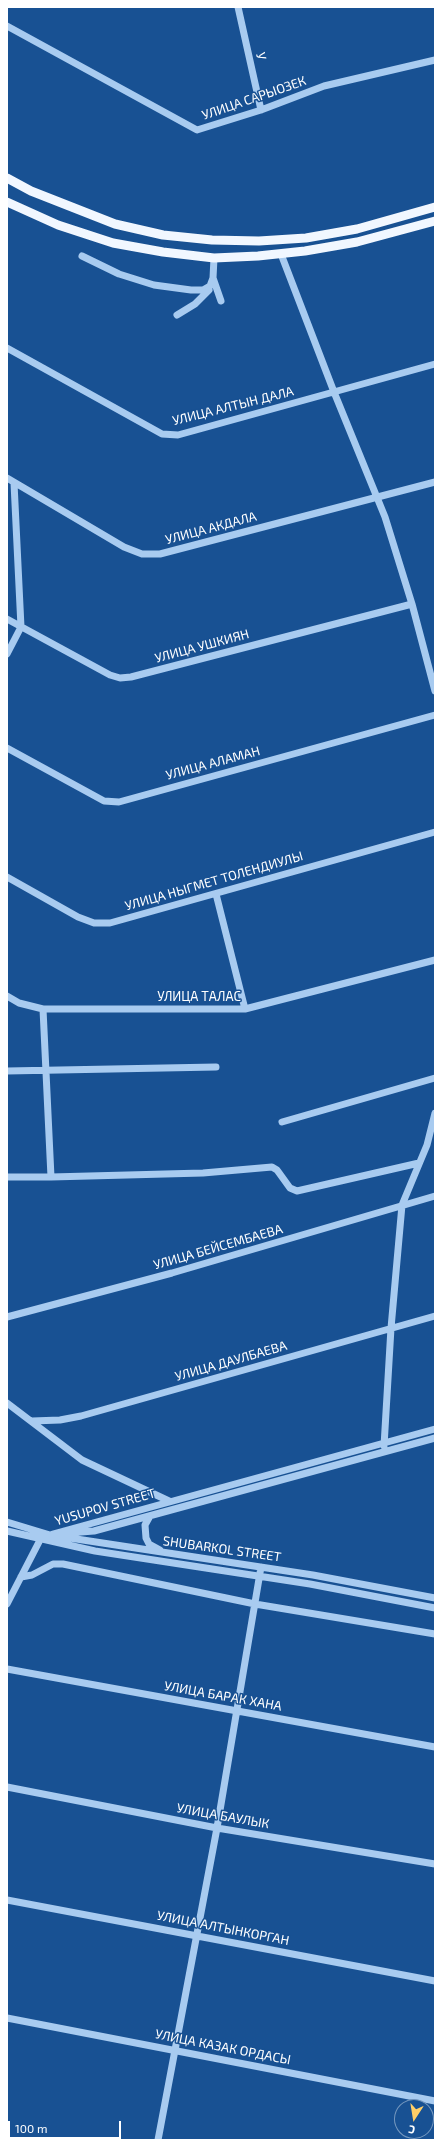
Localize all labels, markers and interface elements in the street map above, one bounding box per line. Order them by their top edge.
street label: У [253,51,269,61]
street label: УЛИЦА САРЫОЗЕК [200,73,308,123]
street label: УЛИЦА АЛТЫН ДАЛА [171,383,295,429]
street label: УЛИЦА АКДАЛА [164,508,258,548]
street label: УЛИЦА УШКИЯН [153,626,251,666]
street label: УЛИЦА АЛАМАН [164,743,262,783]
street label: УЛИЦА НЫГМЕТ ТОЛЕНДИУЛЫ [123,848,305,914]
street label: УЛИЦА ТАЛАС [157,989,241,1005]
street label: УЛИЦА БЕЙСЕМБАЕВА [152,1221,284,1273]
street label: УЛИЦА ДАУЛБАЕВА [173,1338,289,1384]
street label: YUSUPOV STREET [53,1485,157,1529]
street label: SHUBARKOL STREET [162,1533,282,1565]
street label: УЛИЦА БАРАК ХАНА [163,1678,283,1714]
street label: УЛИЦА БАУЛЫК [175,1800,271,1832]
street label: УЛИЦА АЛТЫНКОРГАН [156,1908,290,1948]
street label: УЛИЦА КАЗАК ОРДАСЫ [154,2026,292,2068]
north arrow [394,2099,434,2139]
scale bar [10,2113,123,2139]
text: 100 m [15,2121,47,2135]
text: С [407,2123,416,2137]

